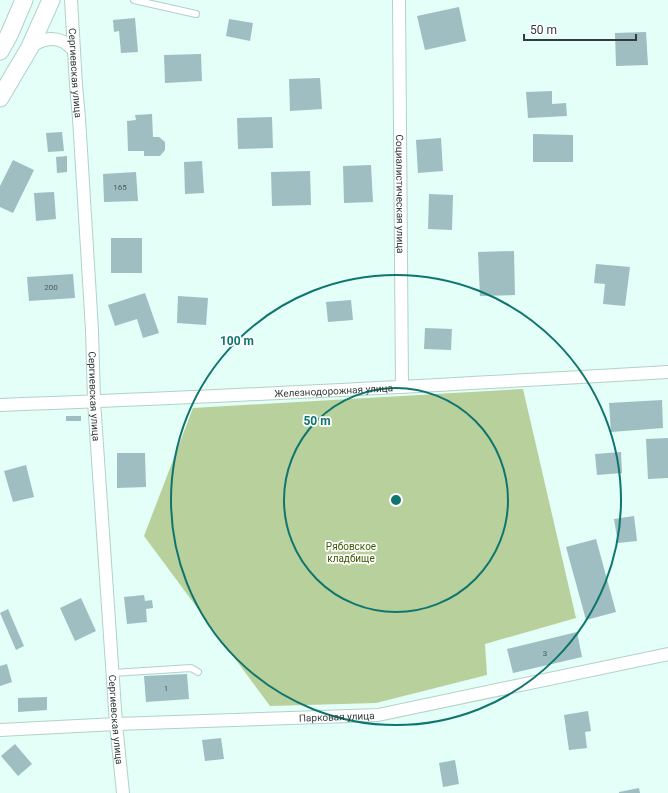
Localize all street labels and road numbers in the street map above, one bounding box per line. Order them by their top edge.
street label: Сергиевская улица [67,28,84,118]
street label: Социалистическая улица [395,134,406,254]
street label: Сергиевская улица [87,351,102,442]
street label: Железнодорожная улица [274,382,393,399]
street label: Сергиевская улица [107,674,126,765]
street label: Парковая улица [299,710,375,723]

